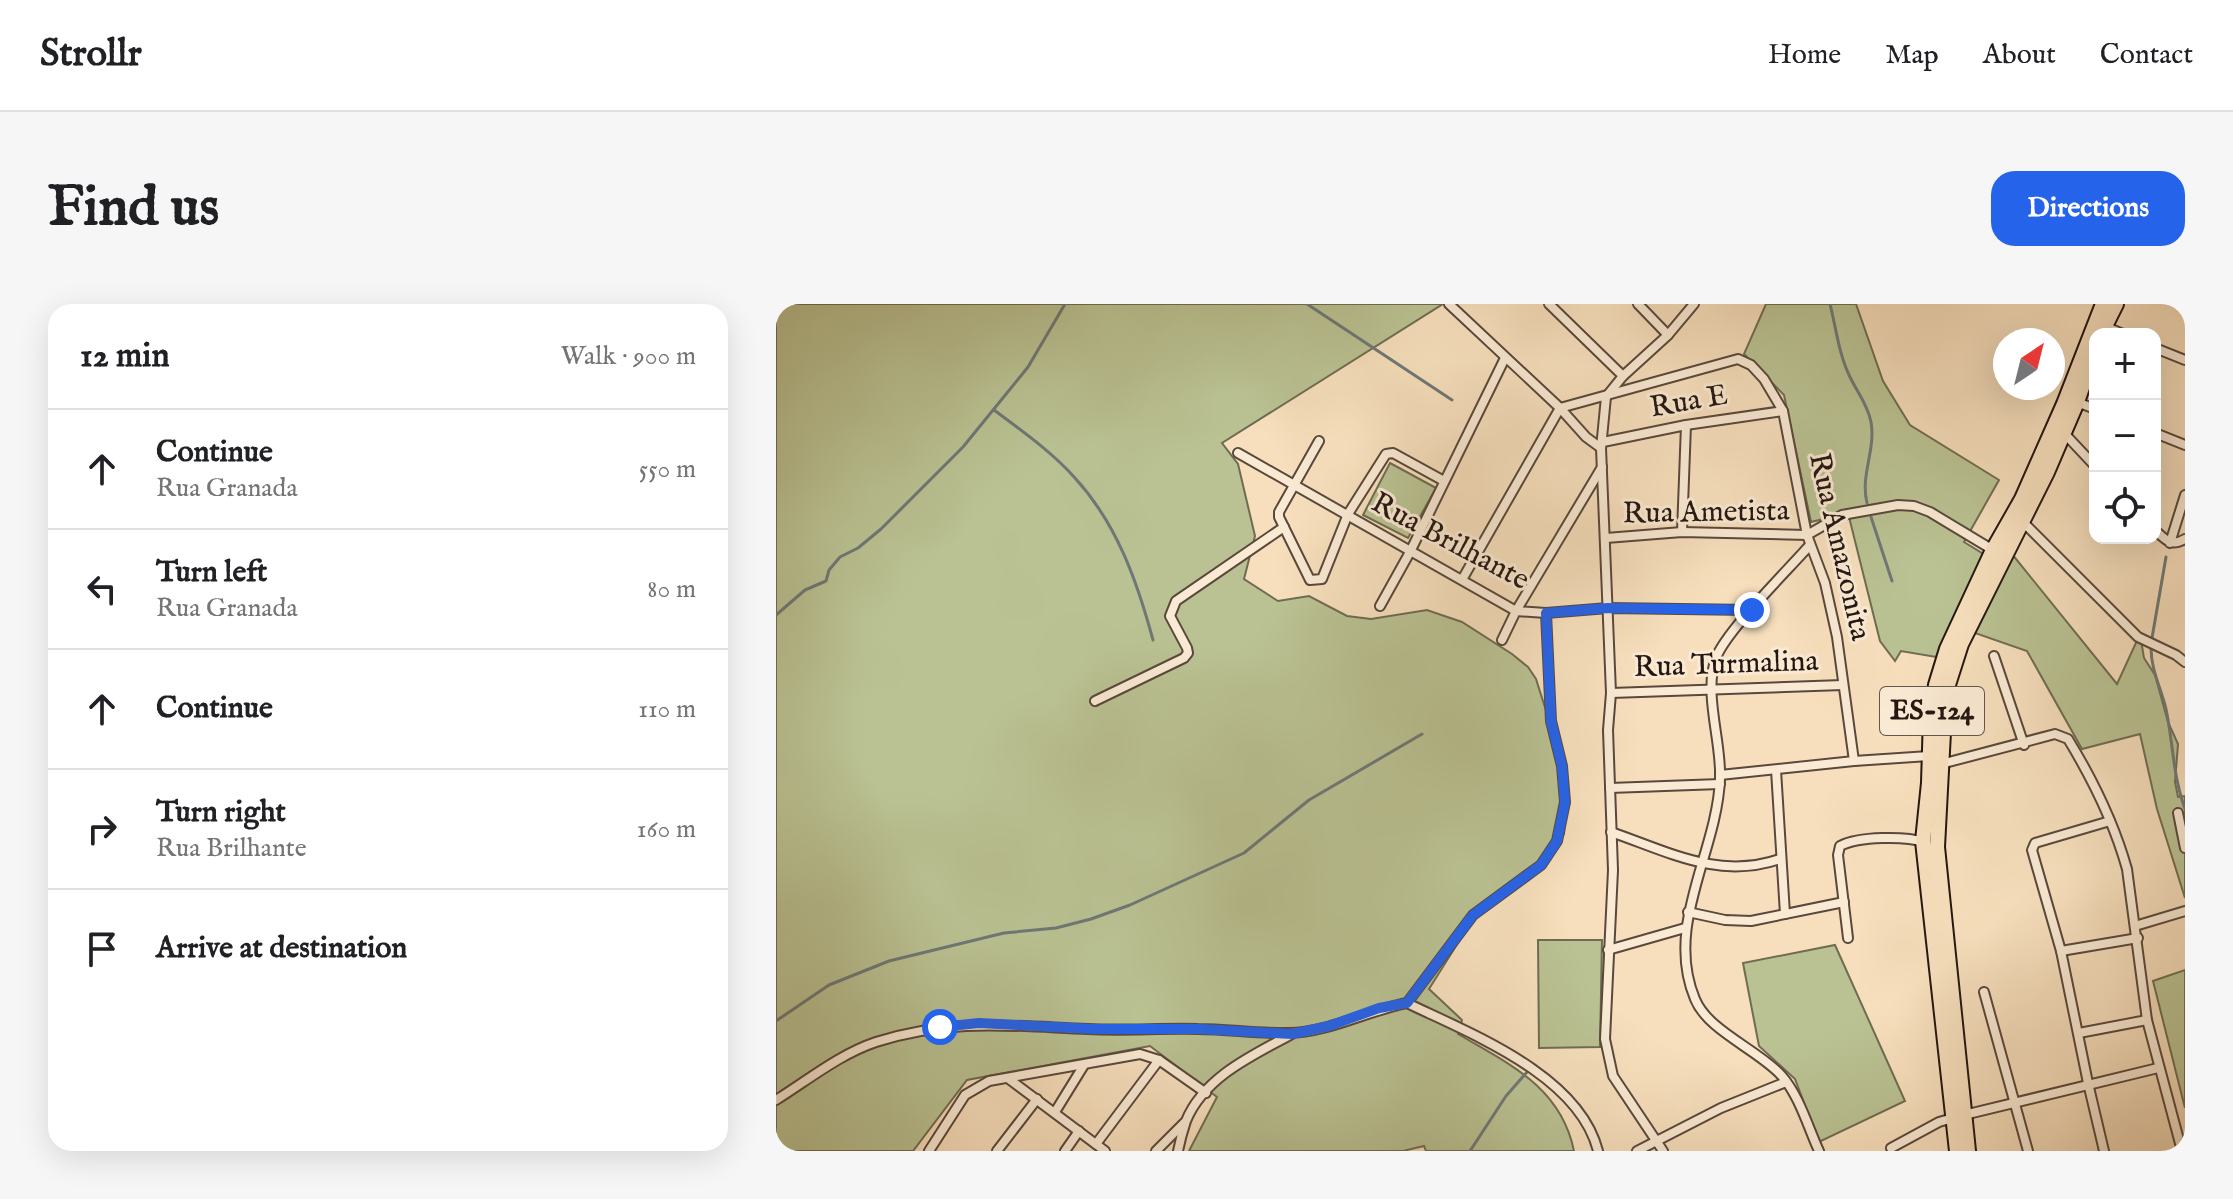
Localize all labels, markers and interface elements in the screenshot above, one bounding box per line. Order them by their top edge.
text: Strollr [40,31,142,79]
text: Home [1768,38,1841,73]
text: Map [1885,38,1939,73]
text: About [1983,38,2056,73]
text: Contact [2100,38,2193,73]
button: Directions [1991,171,2185,246]
text: Find us [48,173,219,244]
north arrow [1993,328,2065,400]
map controls [2089,328,2161,544]
button: + [2089,328,2161,400]
text: 12 min [80,335,170,378]
text: Walk · 900 m [561,340,696,373]
street label: Rua E [1647,376,1731,428]
button: − [2089,400,2161,472]
text: Continue [156,434,273,472]
icon: ahead [80,447,124,491]
street label: Rua Amazonita [1799,450,1879,645]
text: 550 m [639,453,696,486]
text: Rua Granada [156,472,298,505]
button: locate [2089,472,2161,544]
street label: Rua Brilhante [1364,484,1536,600]
street label: Rua Ametista [1622,493,1790,533]
text: Turn left [156,554,267,592]
icon: left [80,567,124,611]
text: 80 m [647,573,696,606]
text: Rua Granada [156,592,298,625]
route end [1734,592,1770,628]
street label: Rua Turmalina [1633,643,1819,687]
icon: ahead [80,687,124,731]
road number: ES-124 [1880,687,1984,735]
text: Continue [156,690,273,728]
text: 110 m [638,693,696,726]
text: Turn right [156,794,286,832]
icon: right [80,807,124,851]
text: 160 m [637,813,696,846]
text: Rua Brilhante [156,832,307,865]
icon: arrive [80,927,124,971]
text: Arrive at destination [156,930,407,968]
route start [922,1009,958,1045]

